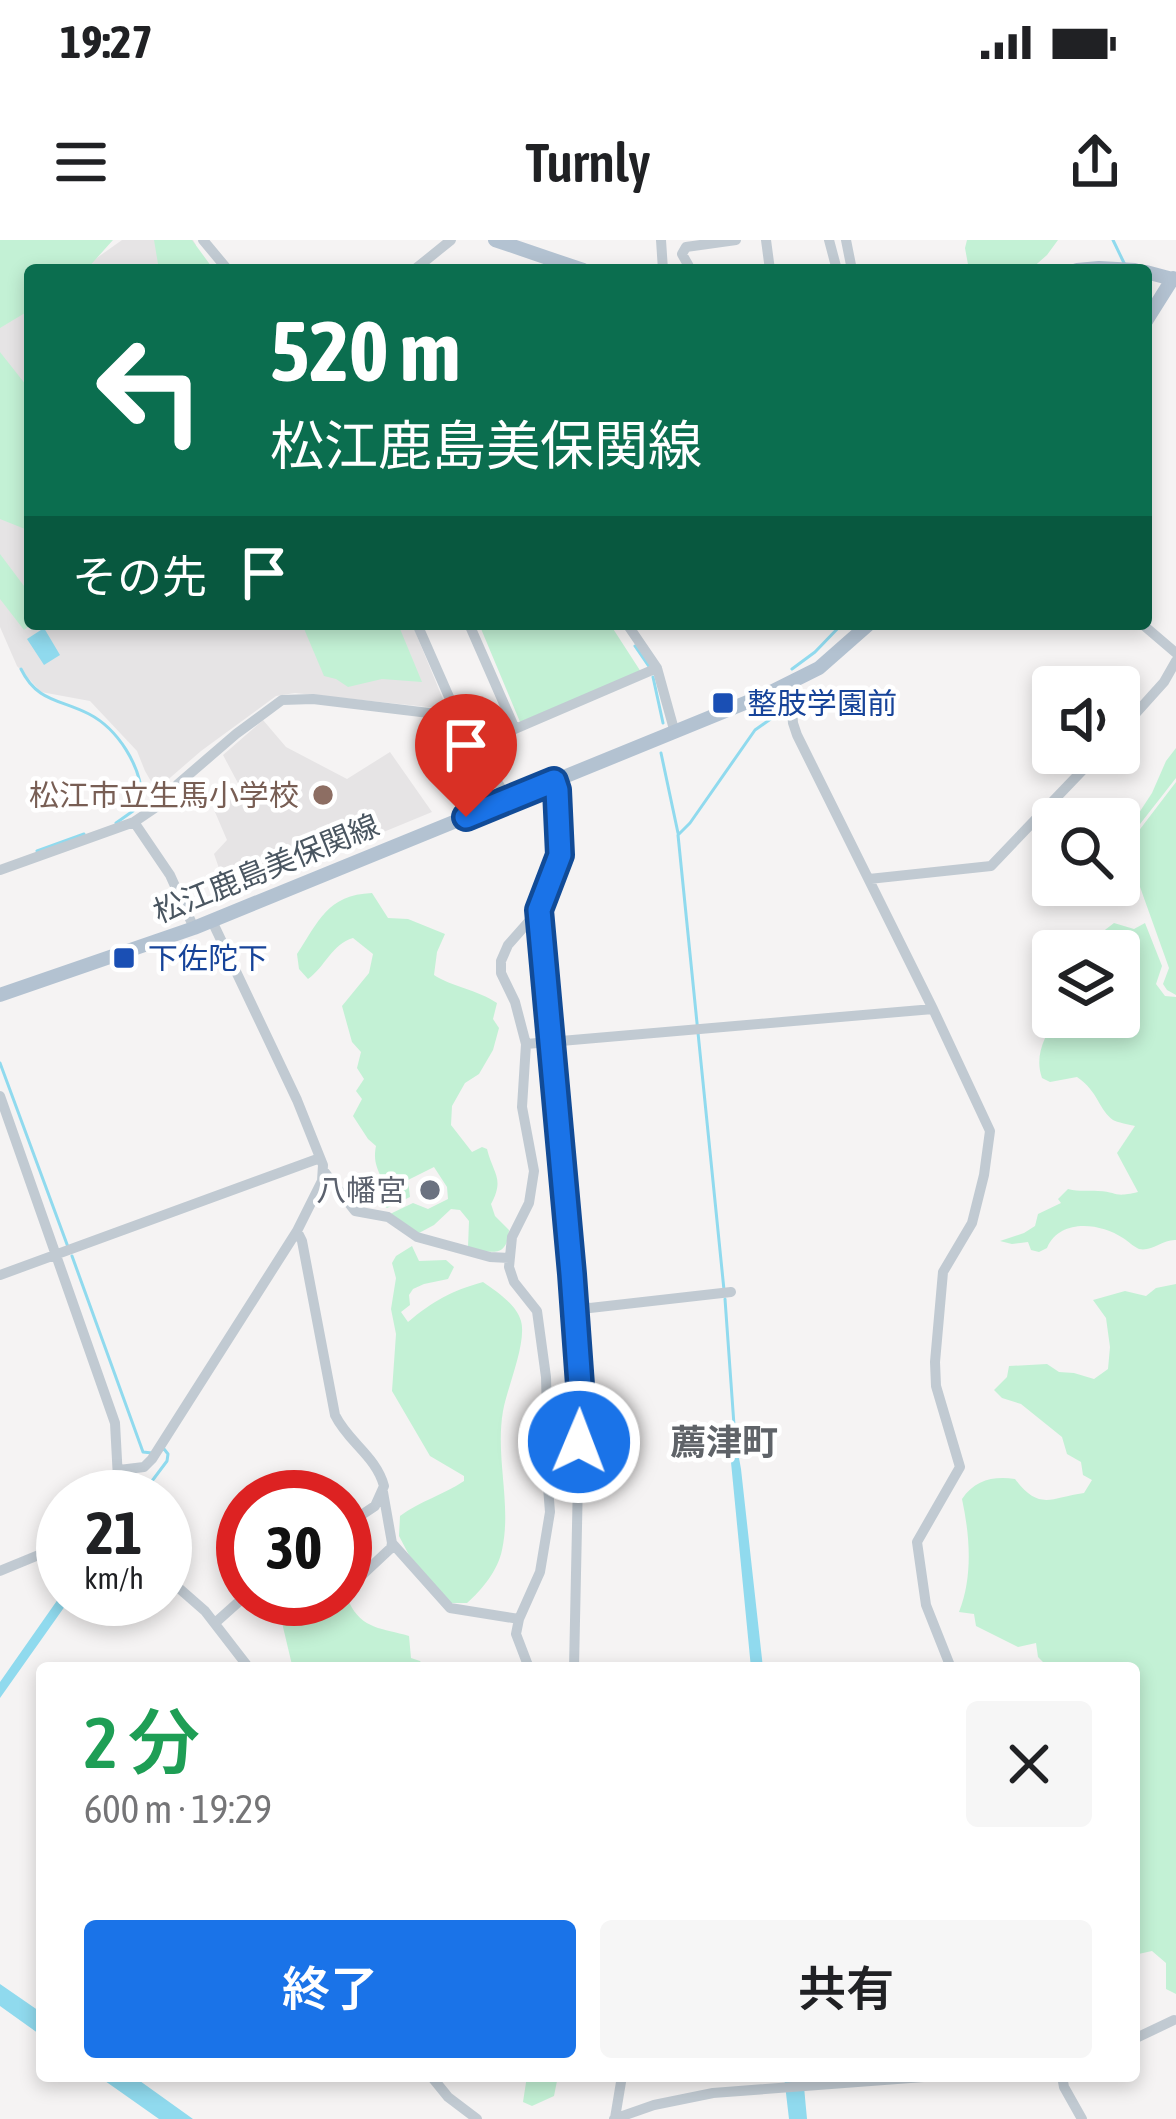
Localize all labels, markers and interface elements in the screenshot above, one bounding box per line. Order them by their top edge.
text: 19:27 [60,16,153,68]
icon: menu [48,129,114,195]
icon: share [1062,129,1128,195]
text: Turnly [525,132,651,193]
text: 520 m [270,303,460,399]
icon: left [72,312,228,468]
text: 松江鹿島美保関線 [270,415,702,476]
icon: arrive [231,540,297,606]
text: その先 [72,551,207,603]
map controls [1032,666,1140,1038]
button: sound [1032,666,1140,774]
place label: 整肢学園前 [747,686,897,720]
marker: 整肢学園前 [710,690,736,716]
pin [415,694,517,817]
icon: arrive [433,712,499,778]
place label: 松江市立生馬小学校 [29,778,299,812]
marker: 松江市立生馬小学校 [310,782,336,808]
button: search [1032,798,1140,906]
street label: 松江鹿島美保関線 [148,807,384,929]
button: layers [1032,930,1140,1038]
place label: 下佐陀下 [148,941,268,975]
marker: 下佐陀下 [111,945,137,971]
place label: 八幡宮 [316,1173,406,1207]
marker: 八幡宮 [417,1177,443,1203]
position arrow [516,1379,642,1505]
district label: 薦津町 [670,1421,778,1463]
speed limit sign: 30 [216,1470,372,1626]
text: 21 [86,1498,142,1567]
text: km/h [84,1561,144,1595]
text: 2 分 [84,1701,200,1783]
button: close [966,1701,1092,1827]
text: 600 m · 19:29 [84,1787,272,1831]
button: 終了 [84,1920,576,2058]
button: 共有 [600,1920,1092,2058]

